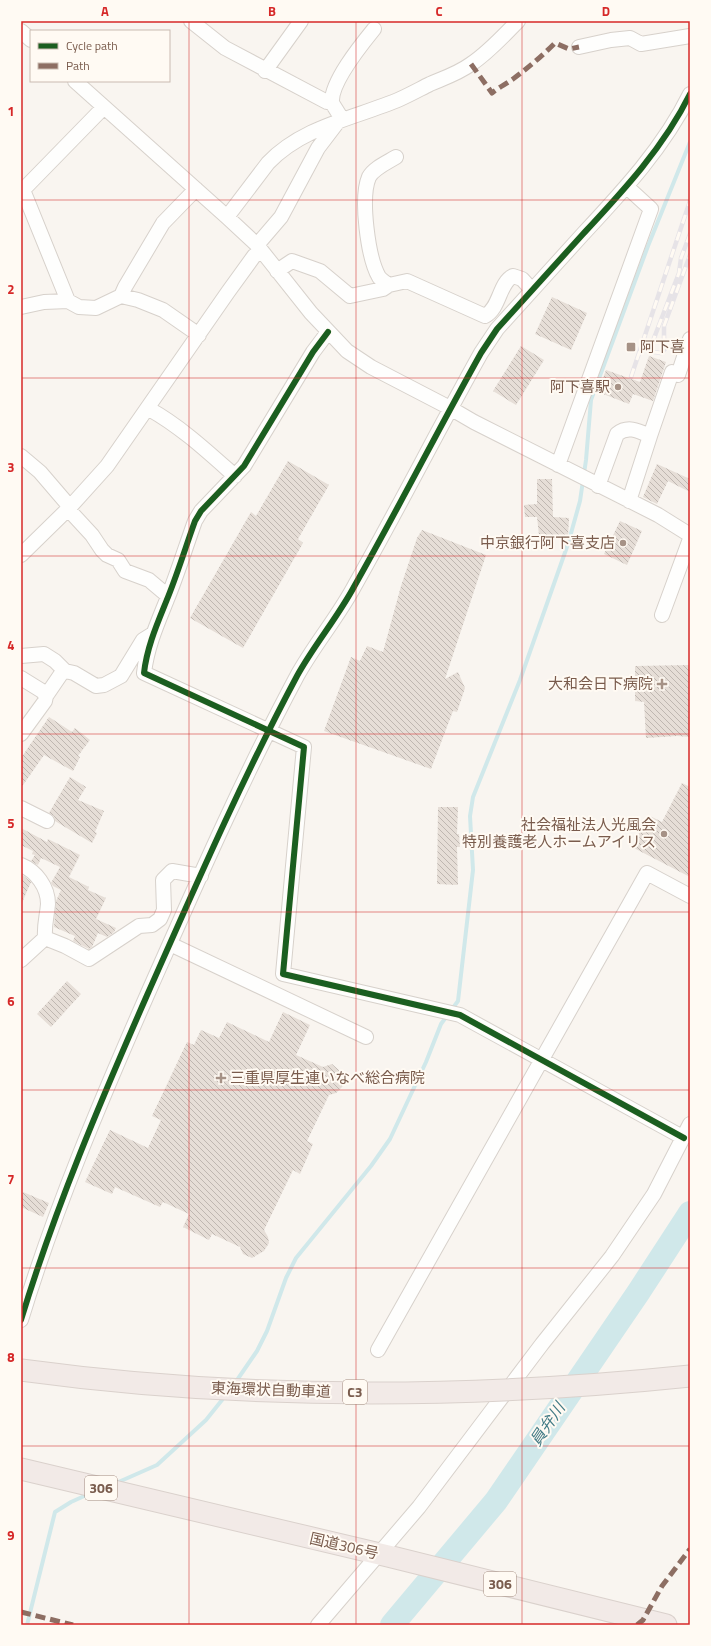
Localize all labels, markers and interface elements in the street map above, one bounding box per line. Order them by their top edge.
text: A [101,1,109,21]
text: B [268,1,276,21]
text: C [435,1,443,21]
text: D [602,1,610,21]
legend [30,30,170,82]
text: Cycle path [66,36,118,55]
text: Path [66,56,90,75]
text: 1 [7,101,15,121]
text: 2 [7,279,15,299]
place label: 阿下喜 [640,335,685,358]
marker: 阿下喜 [625,341,637,353]
place label: 阿下喜駅 [550,375,610,398]
marker: 阿下喜駅 [613,382,623,392]
text: 3 [7,457,15,477]
place label: 中京銀行阿下喜支店 [480,531,615,554]
marker: 中京銀行阿下喜支店 [618,538,628,548]
text: 4 [7,635,15,655]
place label: 大和会日下病院 [548,672,653,695]
marker: 大和会日下病院 [656,678,668,690]
text: 5 [7,813,15,833]
place label: 社会福祉法人光風会 特別養護老人ホームアイリス [462,813,656,853]
marker: 社会福祉法人光風会 特別養護老人ホームアイリス [659,829,669,839]
text: 6 [7,991,15,1011]
place label: 三重県厚生連いなべ総合病院 [230,1066,425,1089]
marker: 三重県厚生連いなべ総合病院 [215,1072,227,1084]
text: 7 [7,1169,15,1189]
text: 8 [7,1347,15,1367]
street label: 東海環状自動車道 [211,1376,331,1403]
road number: C3 [343,1380,367,1404]
water label: 員弁川 [524,1396,571,1451]
road number: 306 [85,1476,117,1500]
text: 9 [7,1525,15,1545]
street label: 国道306号 [307,1526,381,1565]
road number: 306 [484,1572,516,1596]

